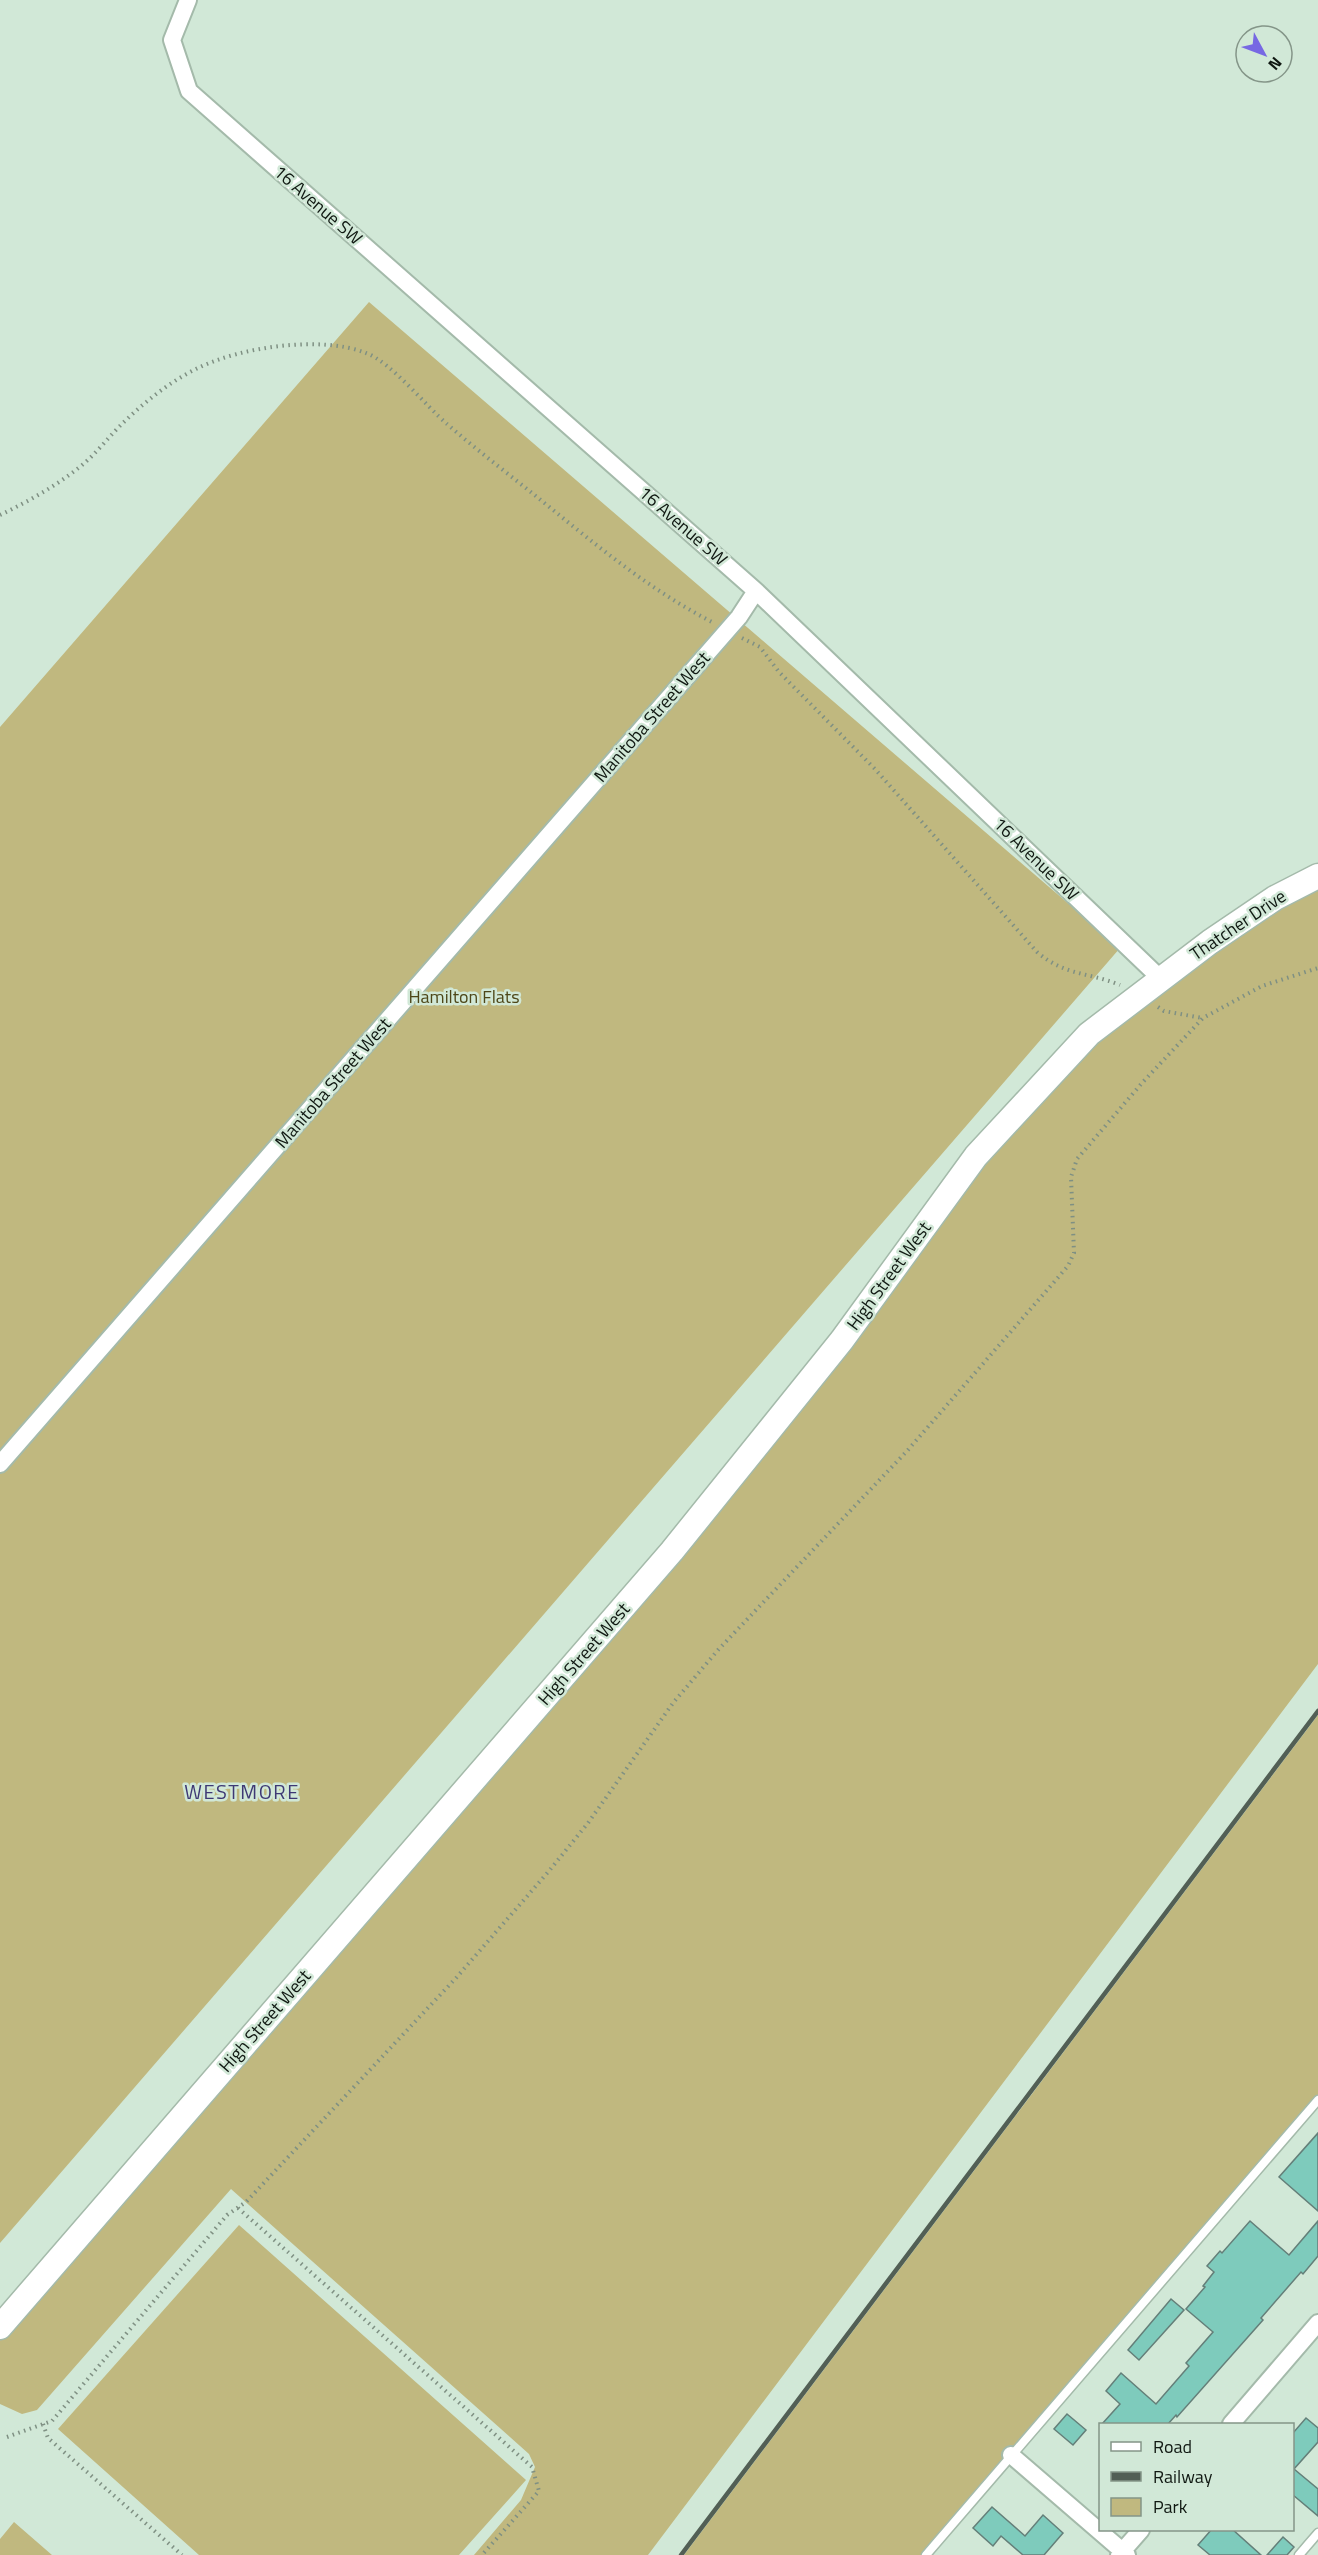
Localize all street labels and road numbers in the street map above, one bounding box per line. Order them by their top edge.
street label: 16 Avenue SW [268,158,369,251]
street label: 16 Avenue SW [633,479,734,572]
street label: Manitoba Street West [587,645,717,788]
street label: 16 Avenue SW [987,811,1085,907]
street label: Thatcher Drive [1184,882,1291,967]
street label: Manitoba Street West [268,1011,398,1154]
street label: High Street West [840,1215,938,1336]
street label: High Street West [531,1596,636,1711]
street label: High Street West [212,1963,317,2078]

